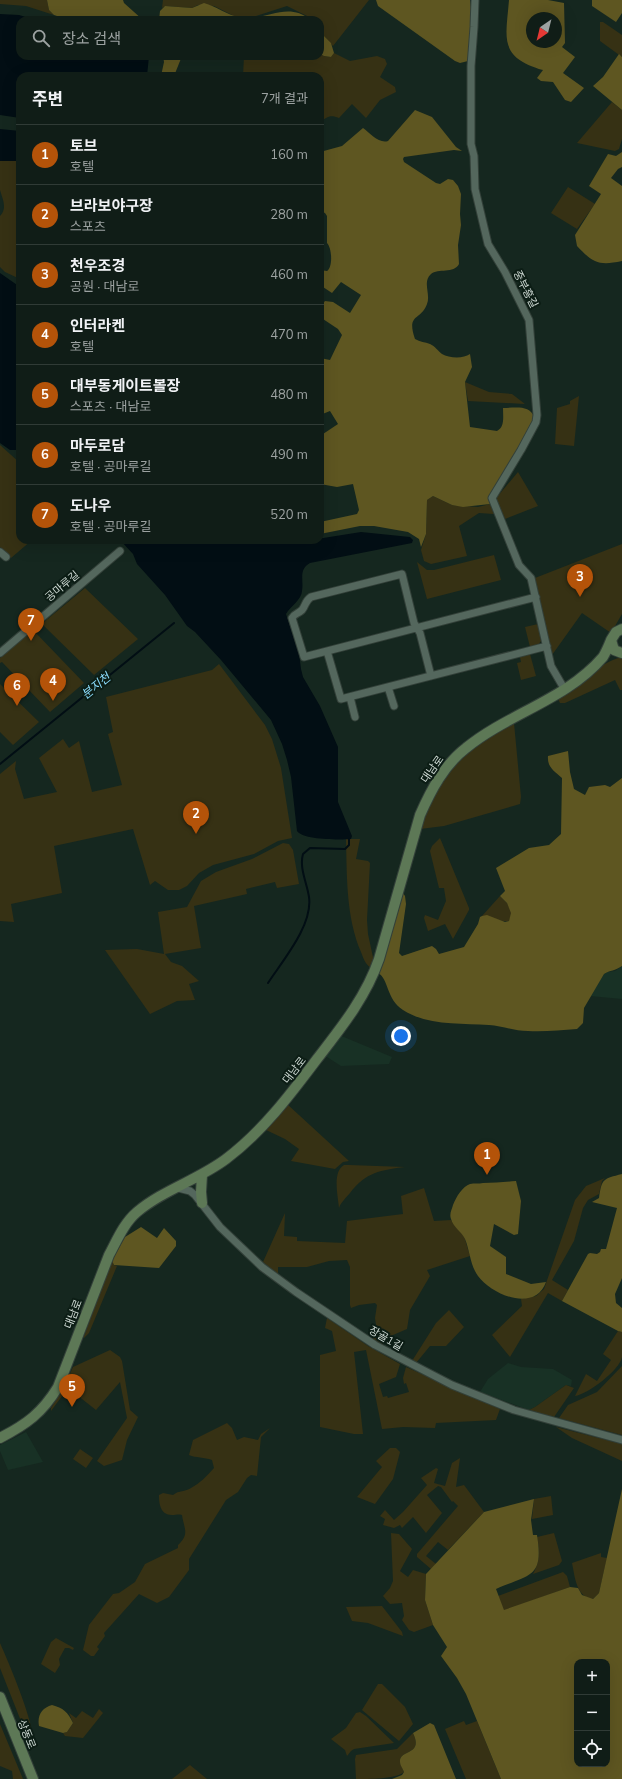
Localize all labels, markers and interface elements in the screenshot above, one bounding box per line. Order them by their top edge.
north arrow [526,12,562,48]
search box [16,16,324,60]
icon: search [30,27,52,49]
text: 장소 검색 [62,29,121,49]
text: 주변 [32,88,63,111]
text: 7개 결과 [261,90,308,108]
text: 토브 [70,136,98,156]
text: 1 [41,146,49,164]
text: 160 m [270,146,308,164]
text: 호텔 [70,158,94,176]
text: 브라보야구장 [70,196,153,216]
text: 2 [41,206,49,224]
text: 280 m [270,206,308,224]
text: 스포츠 [70,218,106,236]
text: 천우조경 [70,256,125,276]
text: 3 [41,266,49,284]
text: 460 m [270,266,308,284]
street label: 중부흥길 [510,268,541,311]
text: 공원 · 대남로 [70,278,139,296]
text: 인터라켄 [70,316,125,336]
text: 4 [41,326,49,344]
text: 470 m [270,326,308,344]
text: 호텔 [70,338,94,356]
text: 대부동게이트볼장 [70,376,180,396]
text: 5 [41,386,49,404]
text: 480 m [270,386,308,404]
text: 스포츠 · 대남로 [70,398,151,416]
text: 마두로담 [70,436,125,456]
text: 6 [41,446,49,464]
text: 490 m [270,446,308,464]
text: 호텔 · 공마루길 [70,458,151,476]
text: 도나우 [70,496,111,516]
text: 7 [41,506,49,524]
text: 520 m [270,506,308,524]
text: 호텔 · 공마루길 [70,518,151,536]
pin: 3 [567,564,593,597]
street label: 공마루길 [42,568,83,605]
pin: 7 [18,608,44,641]
pin: 4 [40,668,66,701]
water label: 분지천 [78,668,115,703]
pin: 6 [4,673,30,706]
street label: 대남로 [418,753,447,786]
pin: 2 [183,801,209,834]
your location [391,1026,411,1046]
street label: 대남로 [279,1054,310,1087]
pin: 1 [474,1142,500,1175]
street label: 대남로 [61,1297,86,1331]
street label: 장골1길 [366,1323,406,1354]
pin: 5 [59,1374,85,1407]
map controls [574,1659,610,1767]
button: + [574,1659,610,1695]
button: − [574,1695,610,1731]
street label: 상동로 [14,1717,39,1751]
button: locate [574,1731,610,1767]

